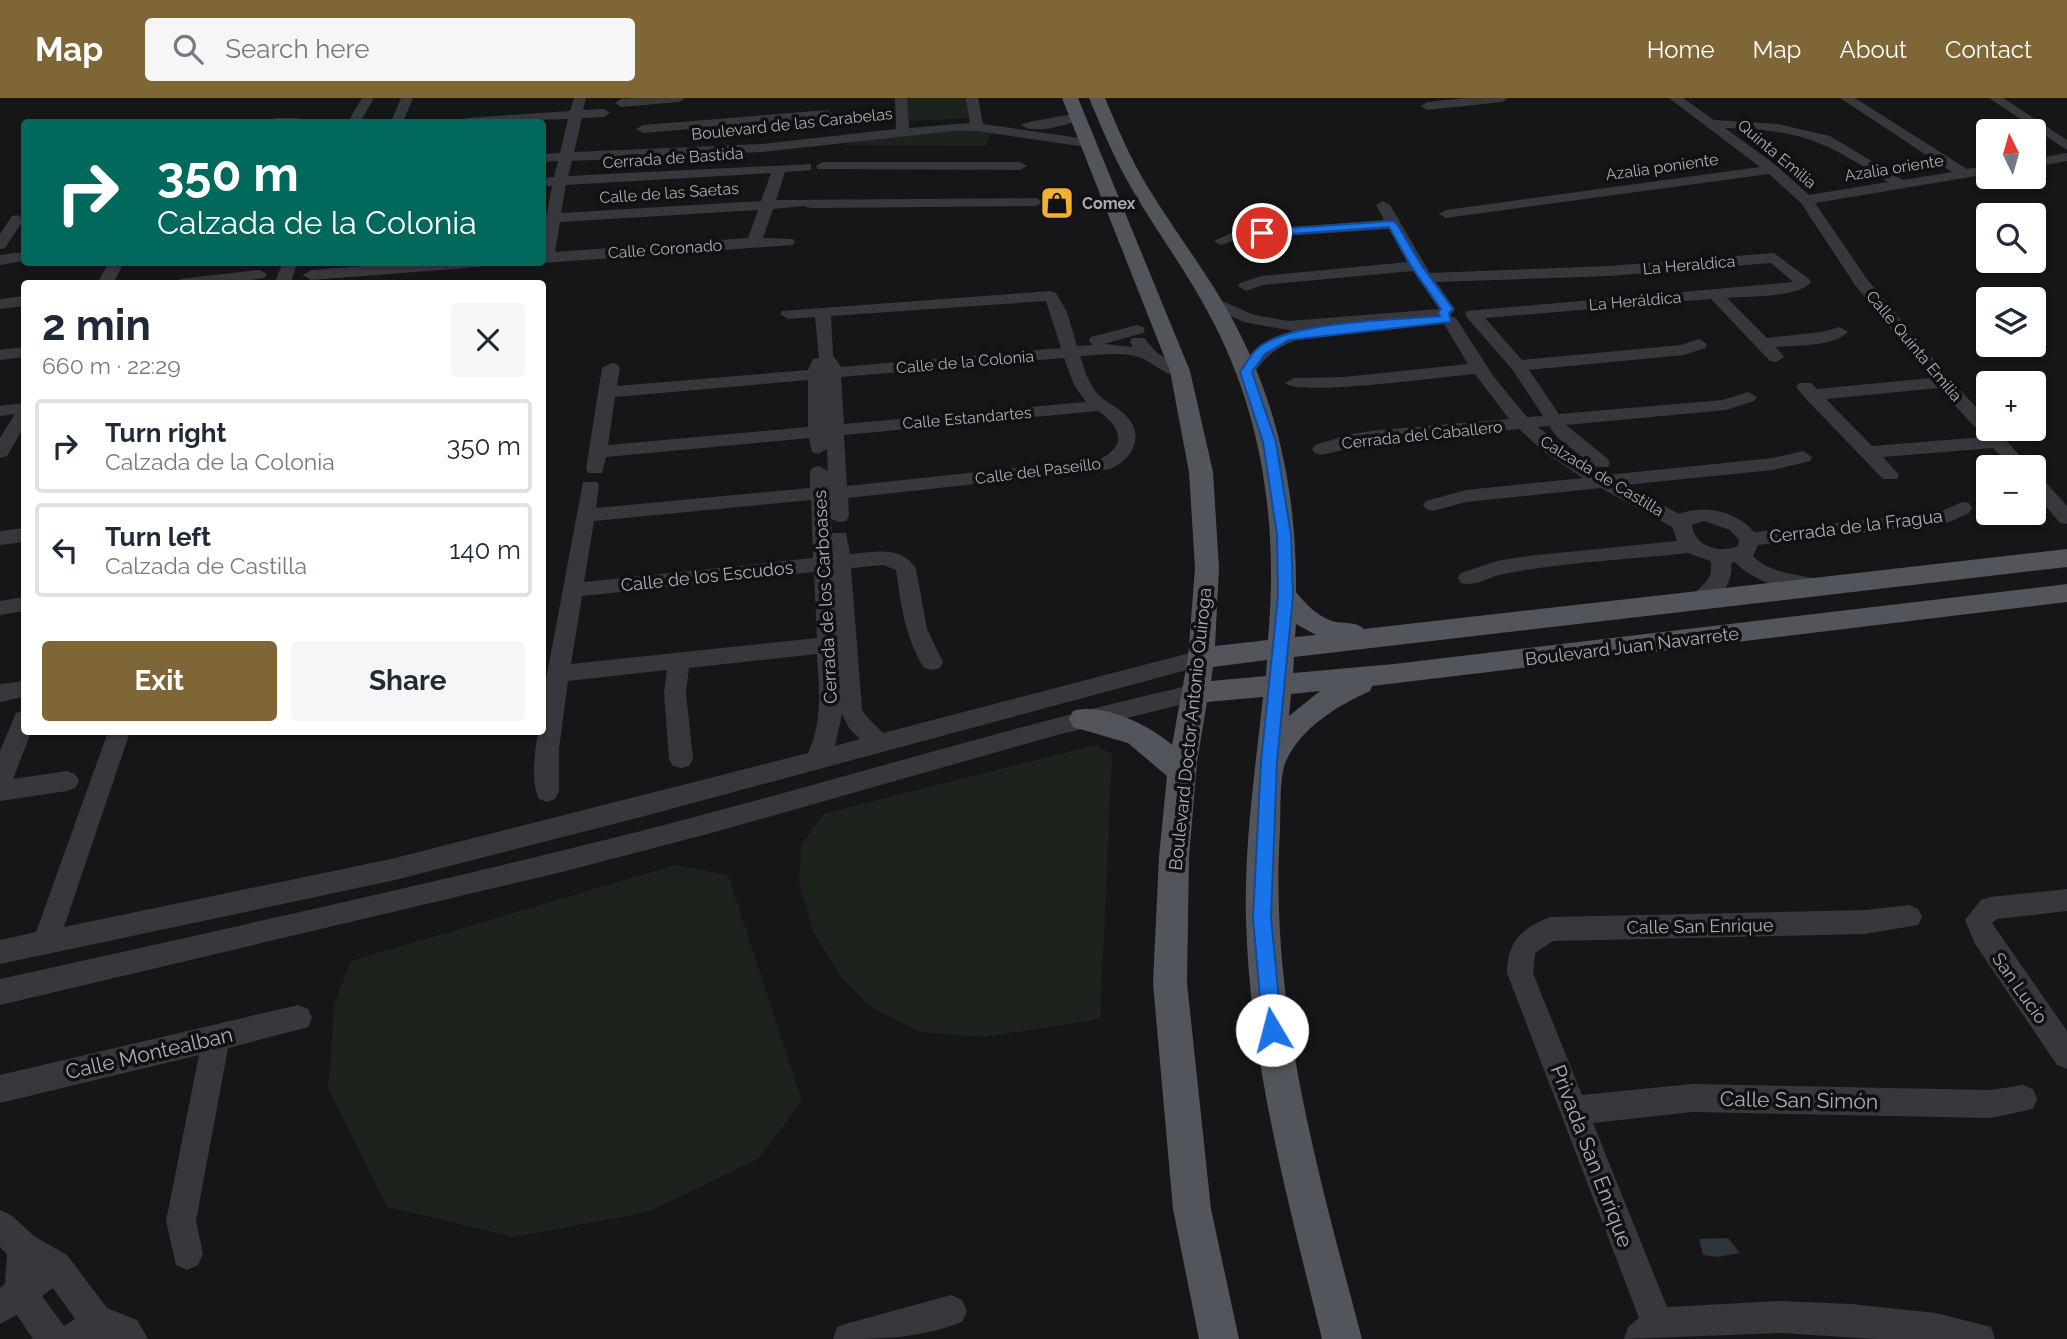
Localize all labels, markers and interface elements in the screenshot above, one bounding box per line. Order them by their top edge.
search box [145,18,635,81]
text: Map [35,30,103,69]
icon: search [169,30,207,68]
text: Search here [225,34,370,64]
text: Home [1647,35,1715,64]
text: Map [1753,35,1801,64]
text: About [1839,35,1907,64]
text: Contact [1945,35,2032,64]
street label: Boulevard de las Carabelas [691,104,894,144]
street label: Quinta Emilia [1734,116,1820,192]
north arrow [1976,119,2046,189]
map controls [1976,119,2046,525]
street label: Cerrada de Bastida [602,144,744,172]
text: 350 m [157,145,299,202]
icon: right [42,147,133,238]
street label: Azalia poniente [1604,150,1720,184]
street label: Azalia oriente [1843,151,1945,185]
street label: Calle de las Saetas [599,179,740,207]
shop icon: Comex [1038,184,1076,222]
place label: Comex [1082,194,1136,213]
pin [1232,203,1292,263]
button: search [1976,203,2046,273]
text: Calzada de la Colonia [157,204,477,241]
icon: arrive [1243,214,1281,252]
street label: Calle Coronado [607,236,723,262]
street label: La Heraldica [1642,251,1736,279]
street label: La Heráldica [1588,287,1682,315]
street label: Calle Quinta Emilia [1862,287,1966,405]
button: layers [1976,287,2046,357]
text: 2 min [42,301,151,350]
button: close [451,303,525,377]
street label: Calle de la Colonia [895,347,1035,377]
text: 660 m · 22:29 [42,352,181,379]
button: + [1976,371,2046,441]
street label: Calle Estandartes [902,403,1033,433]
street label: Cerrada del Caballero [1341,417,1503,453]
text: Turn right [105,418,226,448]
icon: right [46,427,84,465]
text: 350 m [447,431,521,461]
street label: Calzada de Castilla [1537,432,1667,520]
text: Calzada de la Colonia [105,448,335,475]
street label: Calle del Paseíllo [974,454,1102,488]
button: − [1976,455,2046,525]
street label: Cerrada de los Carboases [809,489,841,705]
street label: Cerrada de la Fragua [1768,505,1944,547]
text: Turn left [105,522,211,552]
icon: left [46,531,84,569]
text: 140 m [449,535,521,565]
text: Calzada de Castilla [105,552,307,579]
street label: Calle de los Escudos [620,556,794,595]
street label: Boulevard Doctor Antonio Quiroga [1165,587,1215,871]
street label: Boulevard Juan Navarrete [1524,622,1740,670]
button: Exit [42,641,277,721]
button: Share [291,641,525,721]
street label: Calle San Enrique [1626,914,1774,938]
street label: San Lucio [1988,949,2052,1028]
position arrow [1235,993,1309,1067]
street label: Calle Montealban [63,1022,235,1084]
street label: Privada San Enrique [1546,1061,1638,1251]
street label: Calle San Simón [1720,1086,1878,1114]

